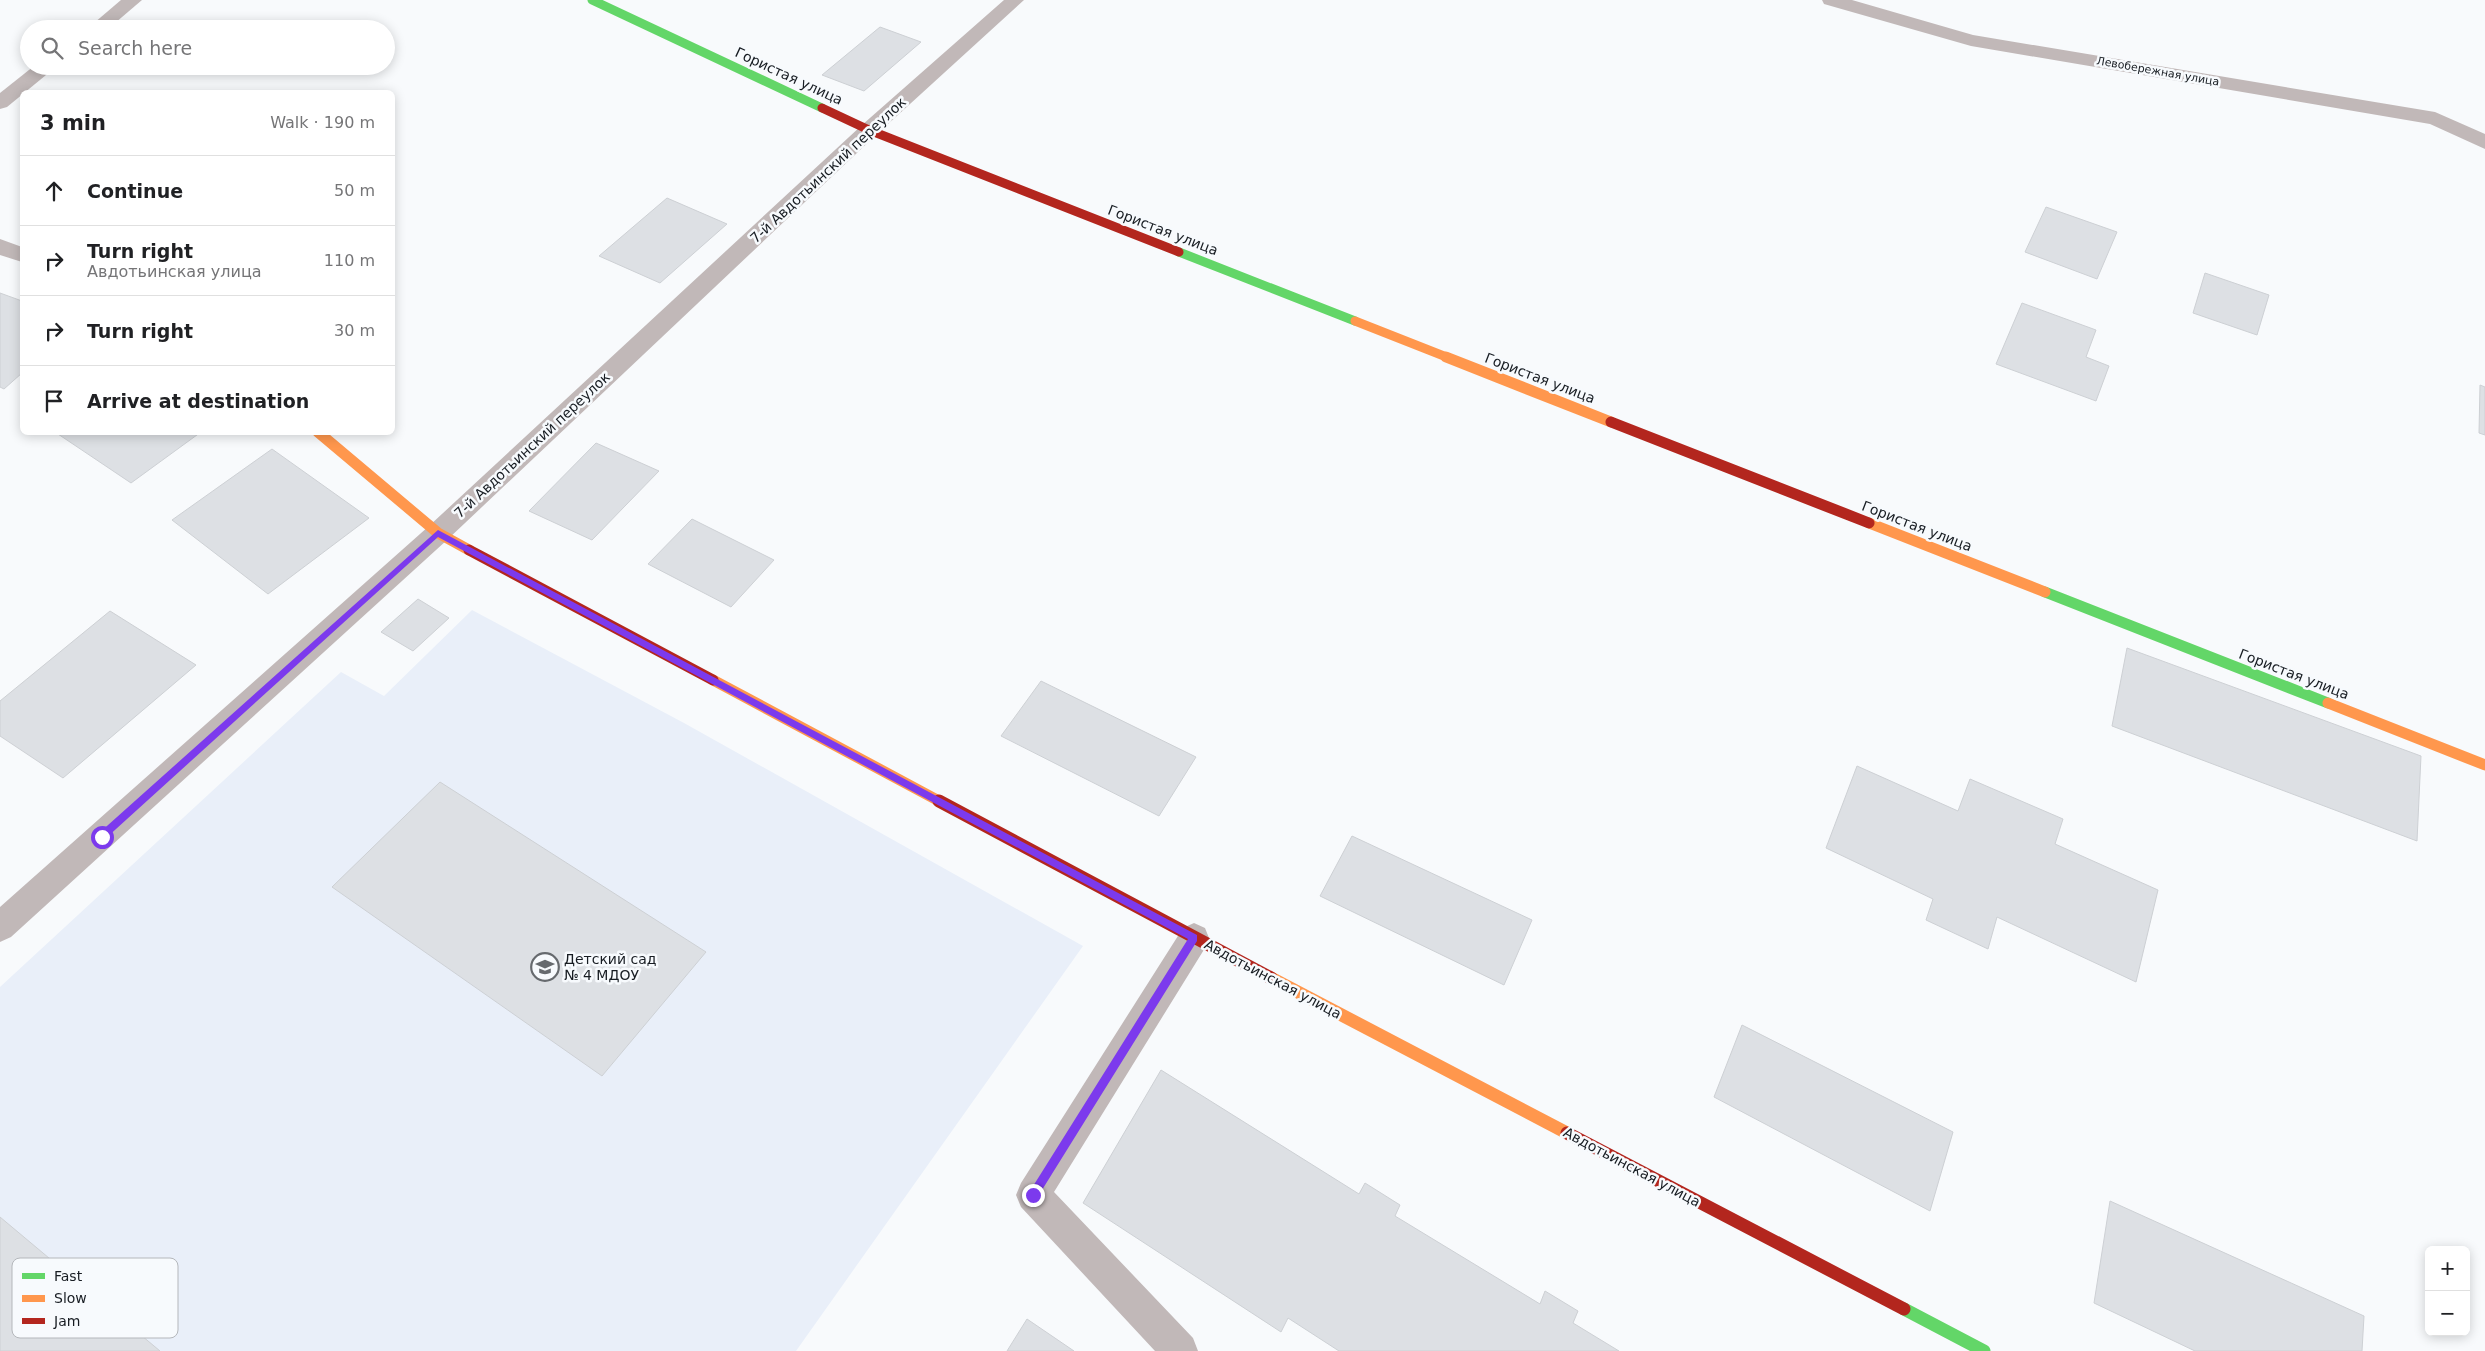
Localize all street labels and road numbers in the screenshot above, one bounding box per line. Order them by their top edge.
street label: Гористая улица [733,44,845,108]
street label: Левобережная улица [2096,54,2220,89]
street label: 7-й Авдотьинский переулок [747,94,909,246]
street label: Гористая улица [1106,202,1220,258]
street label: Гористая улица [1483,350,1597,406]
street label: 7-й Авдотьинский переулок [451,369,613,521]
street label: Гористая улица [1860,498,1974,554]
street label: Гористая улица [2237,646,2351,702]
street label: Авдотьинская улица [1202,936,1344,1022]
street label: Авдотьинская улица [1561,1124,1703,1210]

